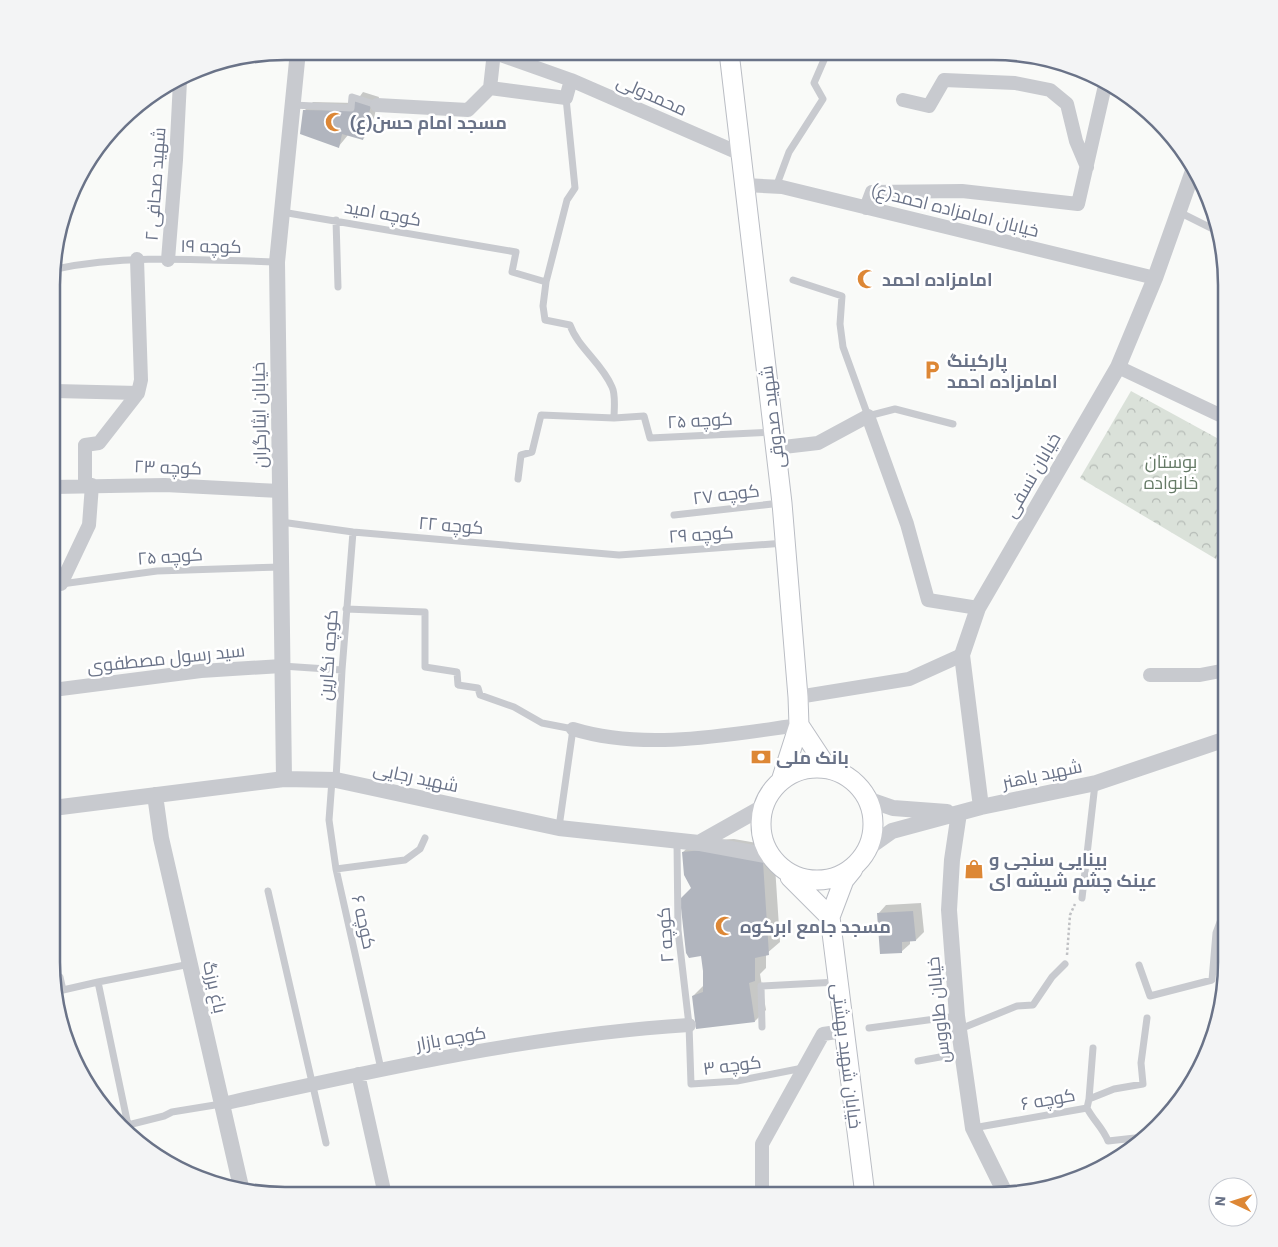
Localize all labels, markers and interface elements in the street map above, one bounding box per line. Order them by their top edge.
street label: محمدولی [613,69,691,121]
mosque icon: مسجد امام حسن(ع) [324,111,346,133]
place label: مسجد امام حسن(ع) [350,111,507,135]
street label: شهید صحافی ۲ [140,126,170,242]
street label: خیابان امامزاده احمد(ع) [868,178,1041,243]
street label: کوچه امید [343,195,423,232]
street label: کوچه ۱۹ [180,234,242,259]
mosque icon: امامزاده احمد [856,268,878,290]
place label: امامزاده احمد [882,268,993,291]
place label: پارکینگ امامزاده احمد [947,349,1058,393]
parking icon: پارکینگ امامزاده احمد [921,359,943,381]
street label: خیابان ایثارگران [247,362,271,468]
street label: شهید صدوقی [754,364,790,470]
street label: کوچه ۲۵ [667,407,733,434]
street label: خیابان نسفی [998,428,1066,522]
park label: بوستان خانواده [1144,450,1198,494]
street label: کوچه ۲۳ [134,454,202,481]
street label: کوچه ۲۷ [691,479,761,510]
street label: کوچه ۲۲ [417,511,485,540]
street label: کوچه ۲۹ [668,520,734,549]
street label: کوچه ۲۵ [136,542,204,571]
street label: کوچه نگارین [313,609,344,701]
street label: سید رسول مصطفوی [86,638,246,678]
bank icon: بانک ملی [750,746,772,768]
place label: بانک ملی [776,746,849,769]
street label: شهید باهنر [999,754,1084,794]
street label: شهید رجایی [371,757,461,797]
place label: بینایی سنجی و عینک چشم شیشه ای [989,848,1157,893]
shop icon: بینایی سنجی و عینک چشم شیشه ای [963,858,985,880]
street label: کوچه ۶ [346,893,381,952]
street label: کوچه ۲ [652,906,679,964]
mosque icon: مسجد جامع ابرکوه [714,915,736,937]
place label: مسجد جامع ابرکوه [740,915,891,939]
street label: خیابان طاووس [921,956,955,1064]
street label: باغ برزگ [197,958,232,1016]
street label: خیابان شهید بهشتی [827,982,867,1130]
street label: کوچه بازار [413,1021,488,1057]
street label: کوچه ۳ [702,1050,763,1081]
street label: کوچه ۶ [1019,1083,1077,1116]
north arrow [1208,1177,1258,1227]
text: N [1211,1195,1229,1207]

